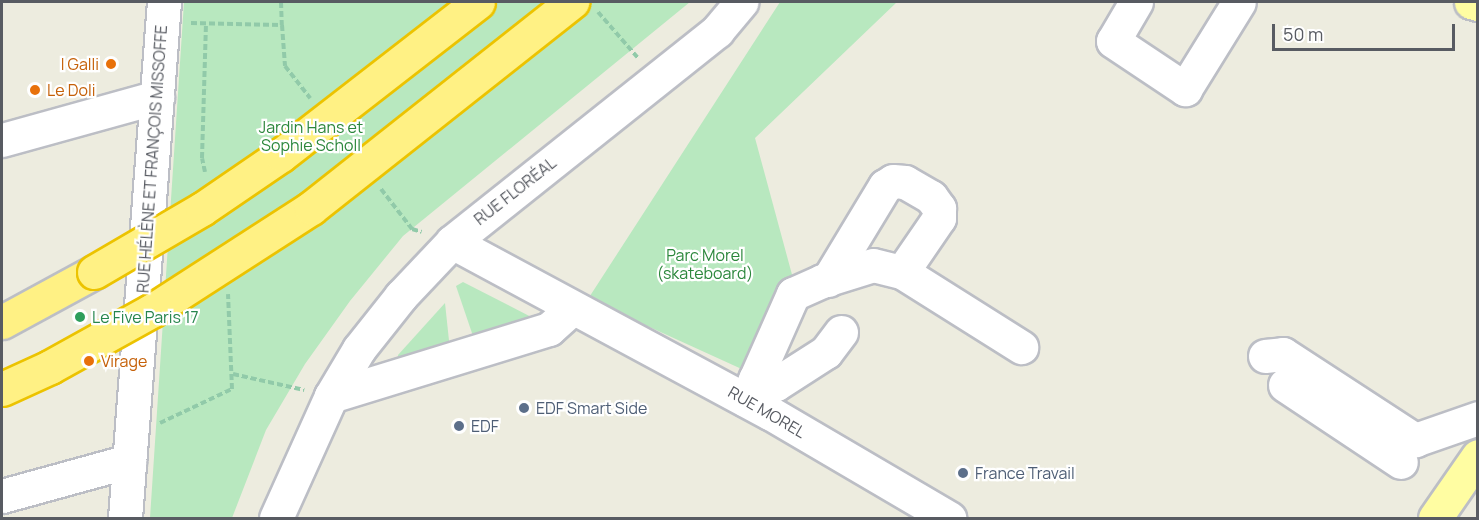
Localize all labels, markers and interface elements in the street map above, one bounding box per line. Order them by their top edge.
scale bar [1275,12,1458,50]
text: 50 m [1283,22,1323,46]
street label: RUE HÉLÈNE ET FRANÇOIS MISSOFFE [133,24,171,294]
place label: I Galli [61,54,99,74]
marker: I Galli [104,57,118,71]
place label: Le Doli [47,80,95,100]
marker: Le Doli [28,83,42,97]
park label: Jardin Hans et Sophie Scholl [259,117,363,155]
street label: RUE FLORÉAL [470,153,560,229]
park label: Parc Morel (skateboard) [657,245,753,283]
place label: Le Five Paris 17 [92,307,198,327]
marker: Le Five Paris 17 [73,310,87,324]
place label: Virage [101,351,147,371]
marker: Virage [82,354,96,368]
street label: RUE MOREL [725,382,809,442]
place label: EDF Smart Side [536,398,647,418]
marker: EDF Smart Side [517,401,531,415]
place label: EDF [471,416,499,436]
marker: EDF [452,419,466,433]
place label: France Travail [975,463,1075,483]
marker: France Travail [956,466,970,480]

